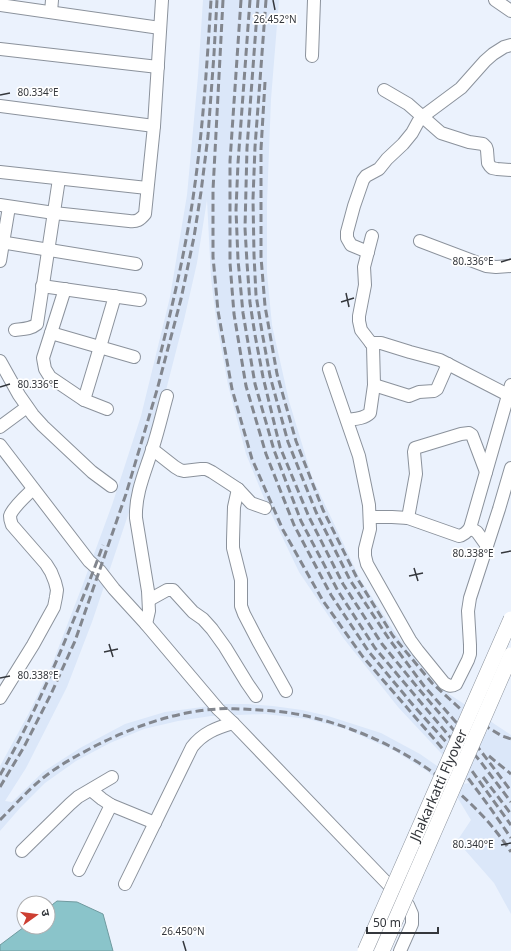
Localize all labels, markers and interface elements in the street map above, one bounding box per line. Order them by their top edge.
text: 26.452°N [253,12,297,26]
text: 80.334°E [17,85,59,99]
text: 80.336°E [452,254,494,268]
text: 80.336°E [17,377,59,391]
text: 80.338°E [452,546,494,560]
text: 80.338°E [17,668,59,682]
street label: Jhakarkatti Flyover [404,726,471,846]
text: 80.340°E [452,837,494,851]
north arrow [16,895,56,935]
text: उ [38,908,54,918]
scale bar [367,909,438,935]
text: 50 m [373,914,401,931]
text: 26.450°N [161,924,205,938]

